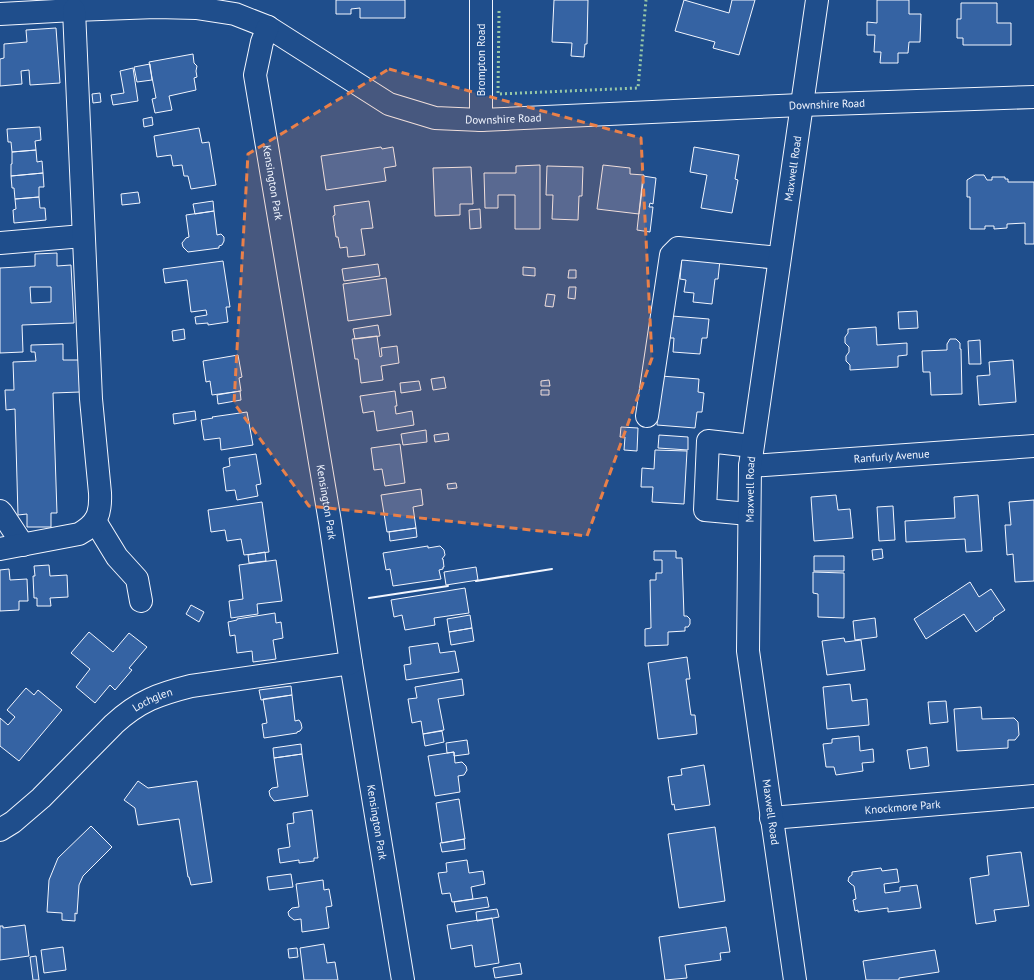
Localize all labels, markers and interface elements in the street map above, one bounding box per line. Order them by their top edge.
street label: Brompton Road [474,24,488,96]
street label: Downshire Road [789,96,865,113]
street label: Downshire Road [465,110,542,127]
street label: Maxwell Road [781,135,804,202]
street label: Kensington Park [260,144,286,222]
street label: Ranfurly Avenue [853,446,930,466]
street label: Maxwell Road [742,455,758,522]
street label: Kensington Park [313,463,340,541]
street label: Lochglen [129,684,174,715]
street label: Maxwell Road [759,778,783,846]
street label: Kensington Park [364,783,390,862]
street label: Knockmore Park [864,797,942,817]

